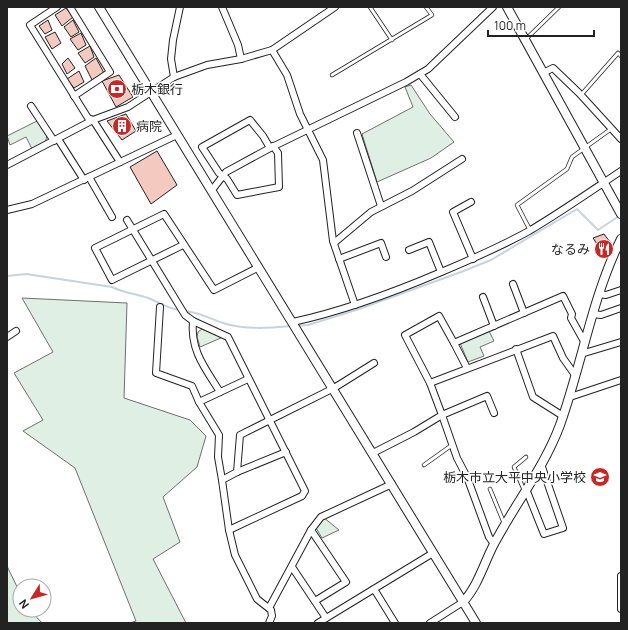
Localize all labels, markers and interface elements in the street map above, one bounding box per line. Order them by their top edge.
scale bar [488,12,594,38]
text: 100 m [494,17,526,34]
bank icon: 栃木銀行 [106,78,128,100]
place label: 栃木銀行 [131,80,183,98]
building icon: 病院 [111,115,133,137]
place label: 病院 [136,117,162,135]
restaurant icon: なるみ [593,238,615,260]
place label: なるみ [551,240,590,258]
school or university icon: 栃木市立大平中央小学校 [589,466,611,488]
place label: 栃木市立大平中央小学校 [443,468,586,486]
north arrow [12,578,52,618]
text: N [15,597,32,612]

